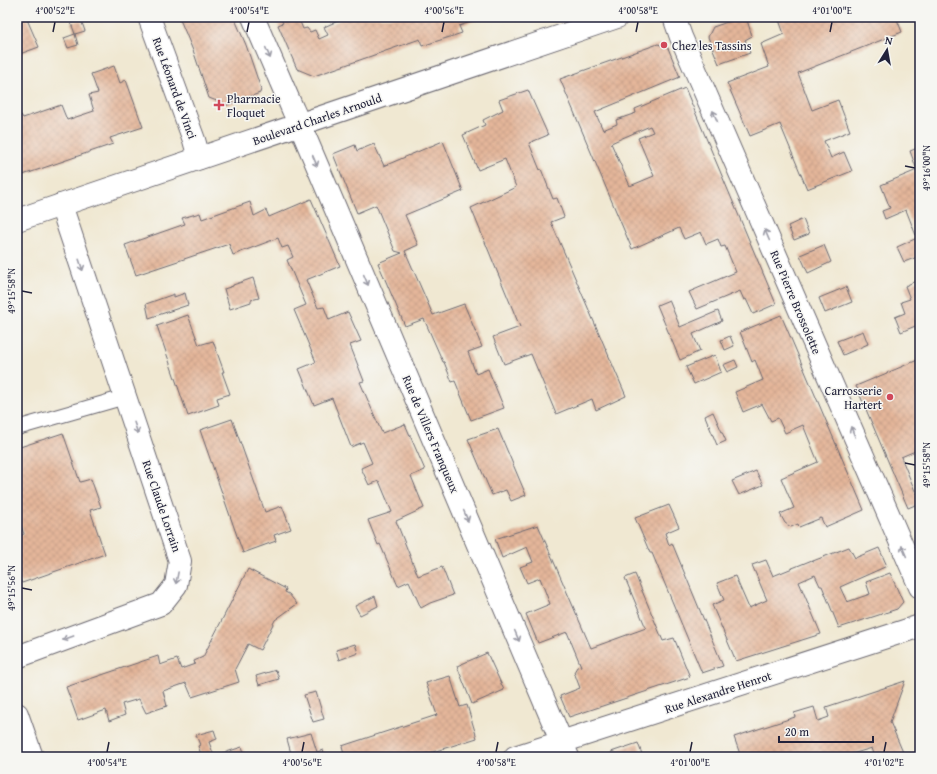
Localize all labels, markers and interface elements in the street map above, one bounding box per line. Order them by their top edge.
text: 4°00'52"E [35,3,75,18]
text: 4°00'54"E [229,3,269,18]
text: 4°00'56"E [424,3,464,18]
text: 4°00'58"E [618,3,658,18]
text: 4°01'00"E [812,3,852,18]
north arrow [867,30,907,70]
text: N [884,32,895,49]
street label: Rue Léonard de Vinci [149,35,201,142]
place label: Chez les Tassins [672,37,752,54]
marker: Chez les Tassins [659,40,669,50]
one-way arrow [265,46,273,58]
street label: Boulevard Charles Arnould [250,89,384,149]
place label: Pharmacie Floquet [227,90,281,121]
marker: Pharmacie Floquet [214,100,224,110]
one-way arrow [711,111,719,123]
text: 49°16'00"N [919,145,934,191]
one-way arrow [312,154,319,166]
one-way arrow [763,230,771,242]
street label: Rue Pierre Brossolette [766,247,826,357]
one-way arrow [78,258,85,271]
text: 49°15'58"N [4,268,19,314]
one-way arrow [362,274,370,286]
street label: Rue de Villers Franqueux [398,372,464,496]
place label: Carrosserie Hartert [825,382,883,413]
marker: Carrosserie Hartert [885,392,895,402]
one-way arrow [132,422,140,434]
one-way arrow [848,426,856,438]
text: 49°15'58"N [919,442,934,488]
street label: Rue Claude Lorrain [138,458,186,554]
one-way arrow [463,509,470,521]
one-way arrow [900,545,908,557]
text: 49°15'56"N [4,565,19,611]
one-way arrow [173,572,181,585]
one-way arrow [513,629,521,641]
one-way arrow [63,635,75,643]
street label: Rue Alexandre Henrot [663,667,774,717]
scale bar [779,718,873,744]
text: 20 m [785,723,809,740]
text: 4°00'54"E [87,755,127,770]
text: 4°00'56"E [282,755,322,770]
text: 4°00'58"E [476,755,516,770]
text: 4°01'00"E [670,755,710,770]
text: 4°01'02"E [864,755,904,770]

